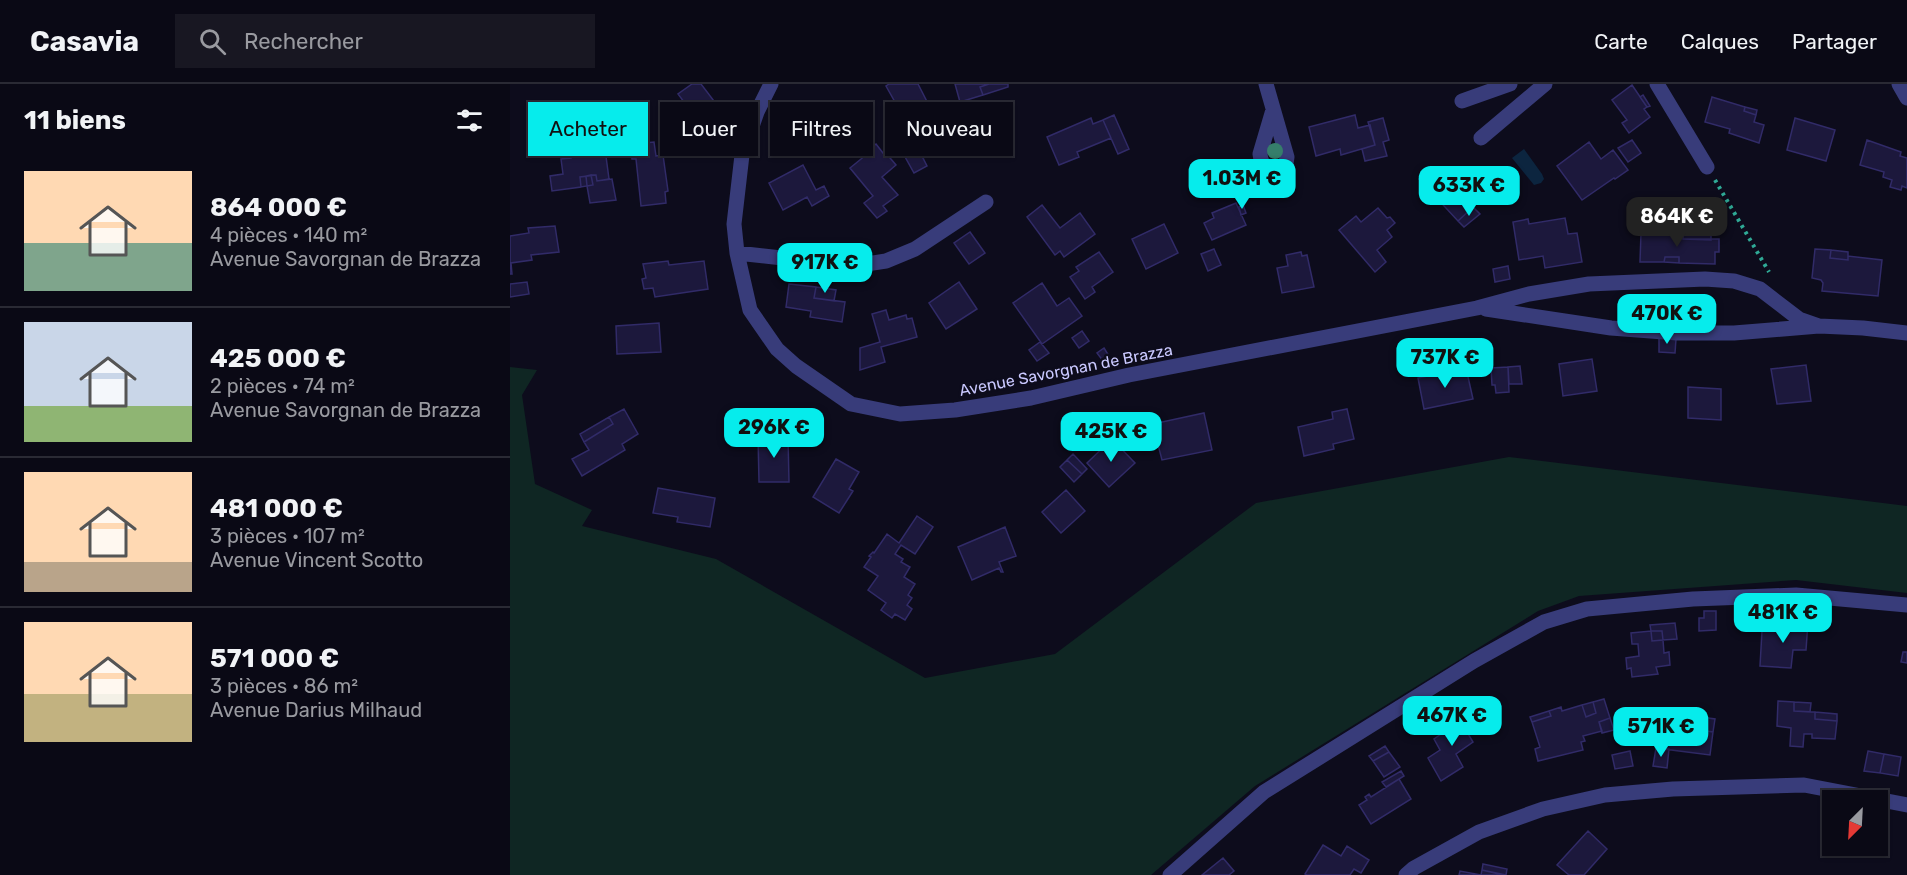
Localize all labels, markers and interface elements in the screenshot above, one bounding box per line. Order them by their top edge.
search box [175,14,595,68]
text: Casavia [30,25,139,58]
icon: search [196,25,229,58]
text: Rechercher [244,28,363,55]
text: Carte [1594,29,1648,54]
text: Calques [1681,29,1759,54]
text: Partager [1792,29,1877,54]
chip: Acheter [528,102,648,156]
chip: Louer [660,102,758,156]
chip: Filtres [770,102,873,156]
chip: Nouveau [885,102,1013,156]
icon: filters [453,104,486,137]
text: 11 biens [24,105,126,136]
pin: 1.03M € [1187,159,1297,210]
text: 1.03M € [1203,166,1281,190]
pin: 633K € [1420,166,1518,217]
text: 633K € [1433,173,1505,197]
text: 864 000 € [210,192,347,223]
icon: home [72,195,144,267]
pin: 864K € [1628,197,1726,248]
text: 864K € [1640,204,1714,228]
text: 4 pièces · 140 m² [210,223,367,247]
pin: 917K € [776,243,874,294]
text: Avenue Savorgnan de Brazza [210,247,481,271]
text: 917K € [791,250,859,274]
pin: 470K € [1618,294,1716,345]
text: 470K € [1631,301,1703,325]
pin: 737K € [1396,338,1494,389]
street label: Avenue Savorgnan de Brazza [958,340,1174,400]
text: 425 000 € [210,343,346,374]
text: 737K € [1410,345,1480,369]
icon: home [72,346,144,418]
text: 2 pièces · 74 m² [210,374,355,398]
text: Avenue Savorgnan de Brazza [210,398,481,422]
pin: 296K € [725,408,823,459]
pin: 425K € [1062,412,1160,463]
text: 296K € [738,415,810,439]
text: 425K € [1075,419,1147,443]
text: 481 000 € [210,493,343,524]
icon: home [72,496,144,568]
text: 3 pièces · 107 m² [210,524,365,548]
text: Avenue Vincent Scotto [210,548,423,572]
pin: 481K € [1734,593,1832,644]
text: 481K € [1748,600,1818,624]
text: 571 000 € [210,643,339,674]
icon: home [72,646,144,718]
text: 3 pièces · 86 m² [210,674,358,698]
pin: 467K € [1403,696,1501,747]
text: Avenue Darius Milhaud [210,698,422,722]
text: 467K € [1417,703,1487,727]
pin: 571K € [1612,707,1710,758]
text: 571K € [1627,714,1695,738]
north arrow [1822,790,1888,856]
map controls [1822,790,1888,856]

